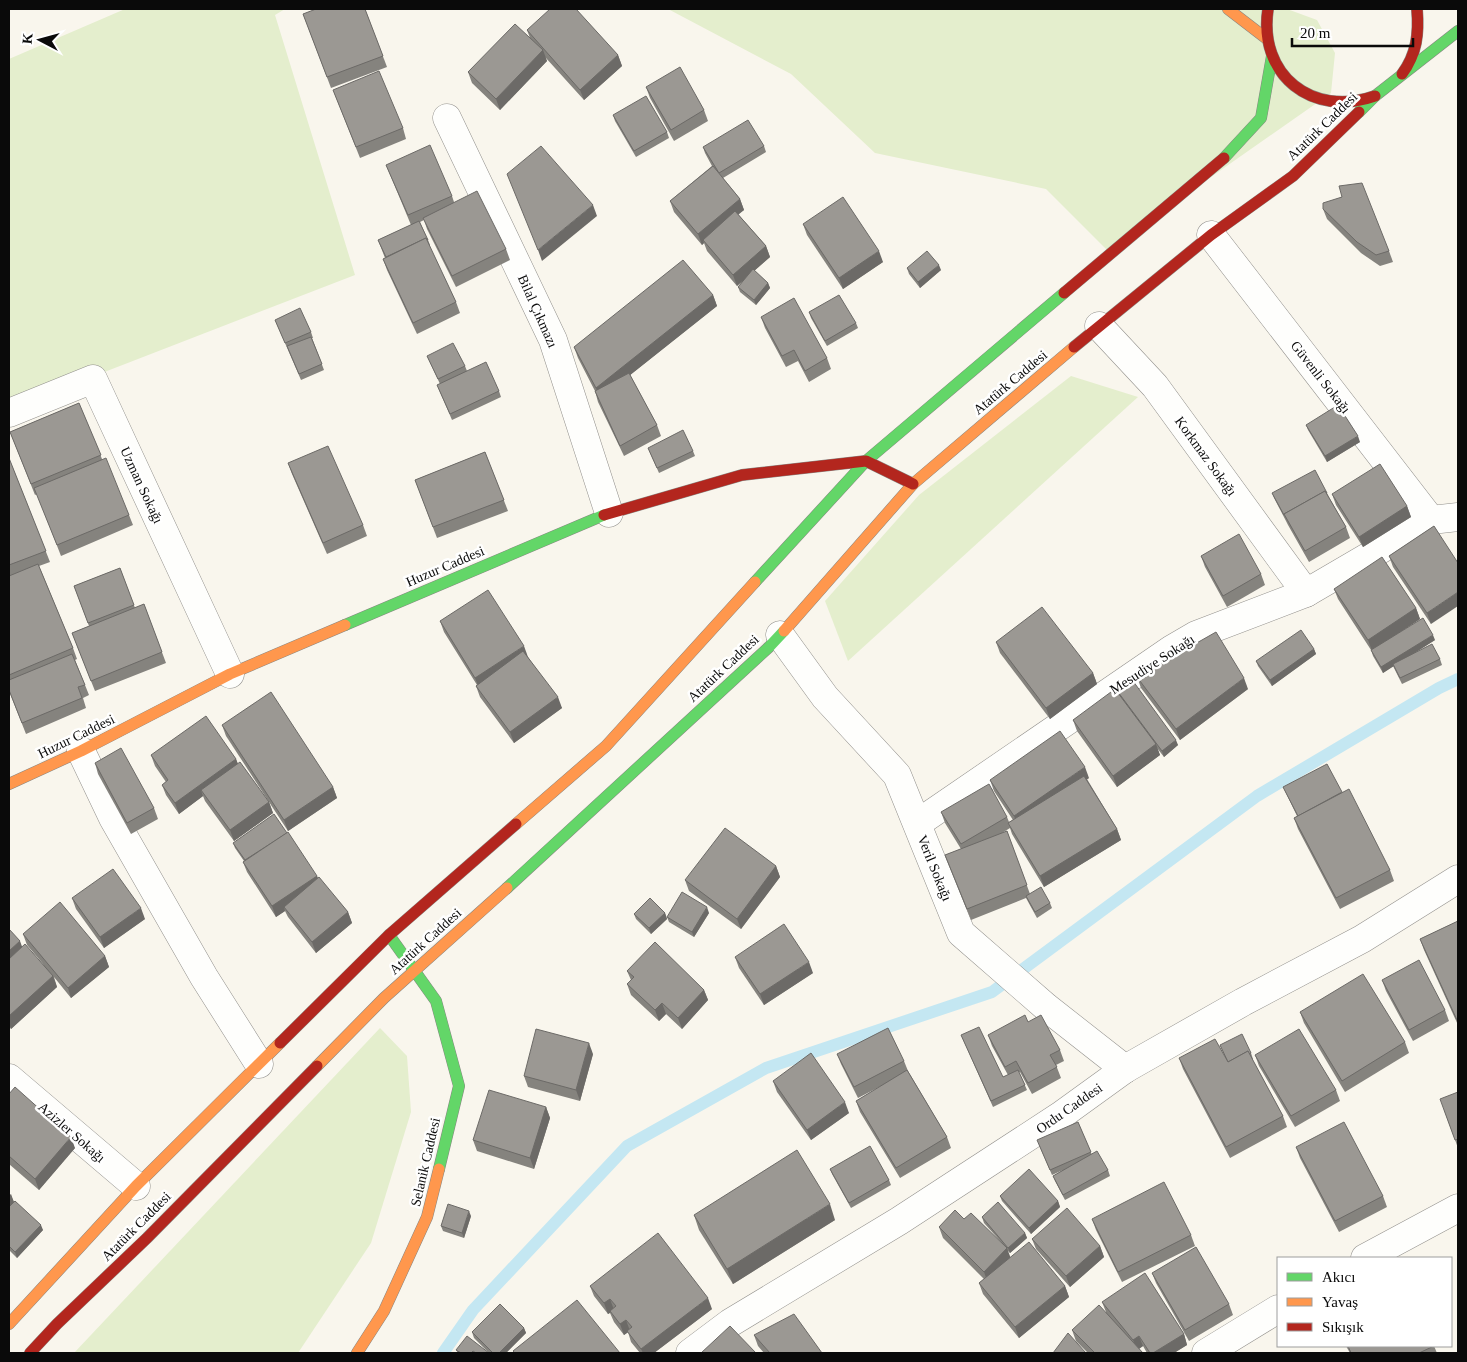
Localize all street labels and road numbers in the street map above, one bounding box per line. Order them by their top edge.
street label: Atatürk Caddesi [1284,89,1360,163]
street label: Bilal Çıkmazı [515,272,560,350]
street label: Güvenli Sokağı [1288,338,1354,416]
street label: Atatürk Caddesi [971,347,1050,417]
street label: Korkmaz Sokağı [1172,414,1239,499]
street label: Uzman Sokağı [117,445,166,526]
street label: Huzur Caddesi [404,543,487,590]
street label: Mesudiye Sokağı [1107,631,1197,697]
street label: Atatürk Caddesi [685,632,762,705]
street label: Huzur Caddesi [35,711,117,762]
street label: Veril Sokağı [915,833,955,903]
street label: Atatürk Caddesi [386,905,464,978]
street label: Ordu Caddesi [1033,1080,1105,1137]
street label: Azizler Sokağı [35,1099,108,1166]
street label: Selanik Caddesi [408,1116,443,1208]
street label: Atatürk Caddesi [99,1189,174,1264]

